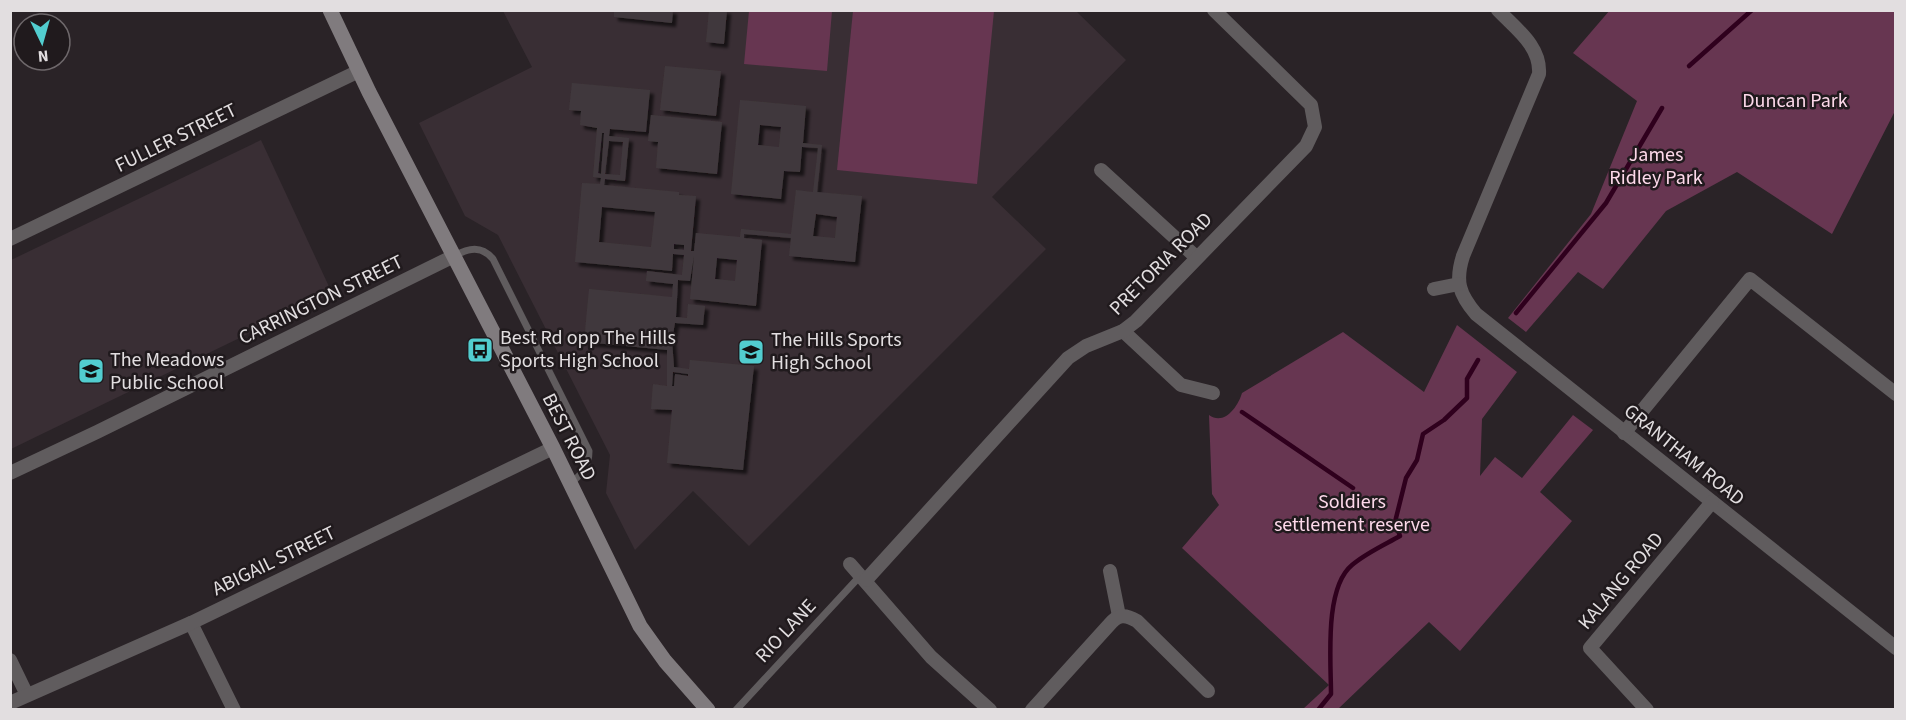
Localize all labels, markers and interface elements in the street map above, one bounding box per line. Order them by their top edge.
north arrow [12,12,72,72]
text: N [37,45,49,67]
park label: Duncan Park [1742,87,1848,115]
street label: FULLER STREET [110,96,242,180]
park label: James Ridley Park [1609,141,1703,192]
street label: PRETORIA ROAD [1103,206,1219,322]
street label: CARRINGTON STREET [234,248,408,352]
place label: Best Rd opp The Hills Sports High School [500,324,676,375]
place label: The Hills Sports High School [771,326,902,377]
bus stop icon: Best Rd opp The Hills Sports High School [465,335,495,365]
school or university icon: The Hills Sports High School [736,337,766,367]
place label: The Meadows Public School [110,346,224,397]
school or university icon: The Meadows Public School [76,356,106,386]
street label: BEST ROAD [535,388,603,486]
street label: GRANTHAM ROAD [1618,397,1750,513]
park label: Soldiers settlement reserve [1274,488,1430,539]
street label: ABIGAIL STREET [208,519,341,603]
street label: KALANG ROAD [1572,526,1670,636]
street label: RIO LANE [749,593,823,669]

